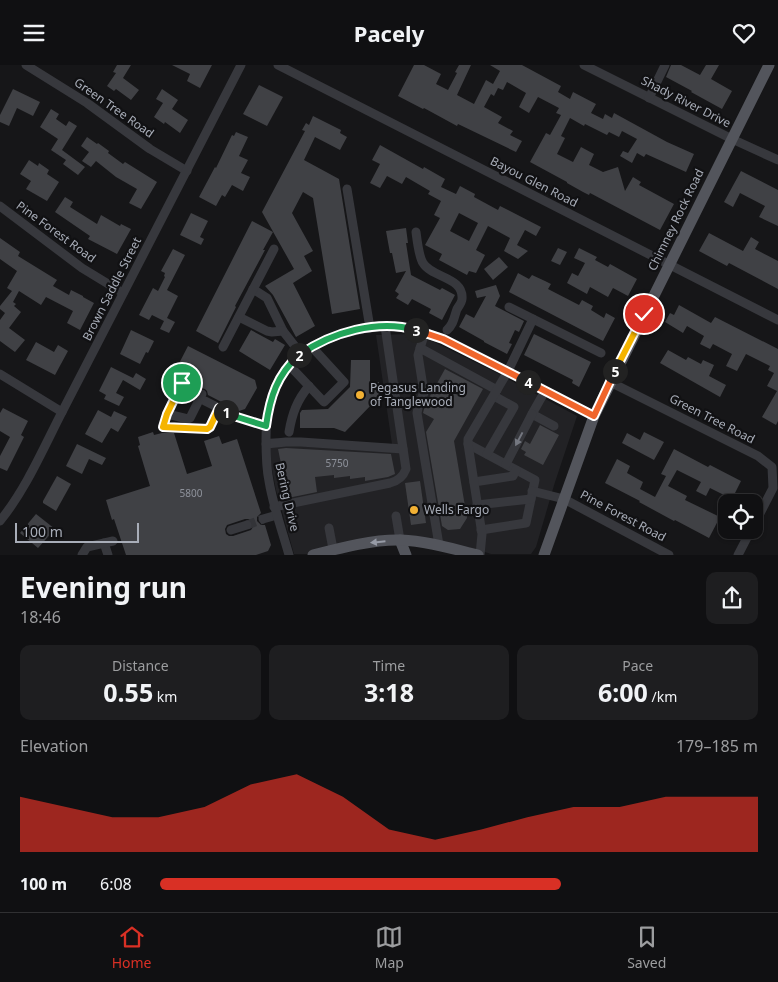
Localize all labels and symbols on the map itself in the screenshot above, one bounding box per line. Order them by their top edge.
street label: Shady River Drive [638,72,734,132]
street label: Green Tree Road [71,74,158,141]
street label: Bayou Glen Road [487,152,581,211]
street label: Chimney Rock Road [644,166,708,274]
street label: Pine Forest Road [13,197,100,266]
street label: Brown Saddle Street [78,234,145,343]
pin [623,293,665,335]
pin: 3 [404,317,428,343]
pin: 2 [286,343,312,367]
pin: 5 [602,359,628,383]
pin [161,362,203,404]
pin: 4 [516,369,540,395]
place label: Pegasus Landing of Tanglewood [370,379,466,410]
marker: Pegasus Landing of Tanglewood [354,389,366,401]
street label: Green Tree Road [667,390,758,447]
pin: 1 [214,399,238,425]
one-way arrow [515,432,523,447]
house number: 5750 [326,456,349,470]
street label: Bering Drive [271,461,304,533]
house number: 5800 [180,486,203,500]
street label: Pine Forest Road [577,486,669,545]
place label: Wells Fargo [424,501,489,518]
marker: Wells Fargo [408,504,420,516]
scale bar [15,519,139,543]
one-way arrow [370,538,386,546]

